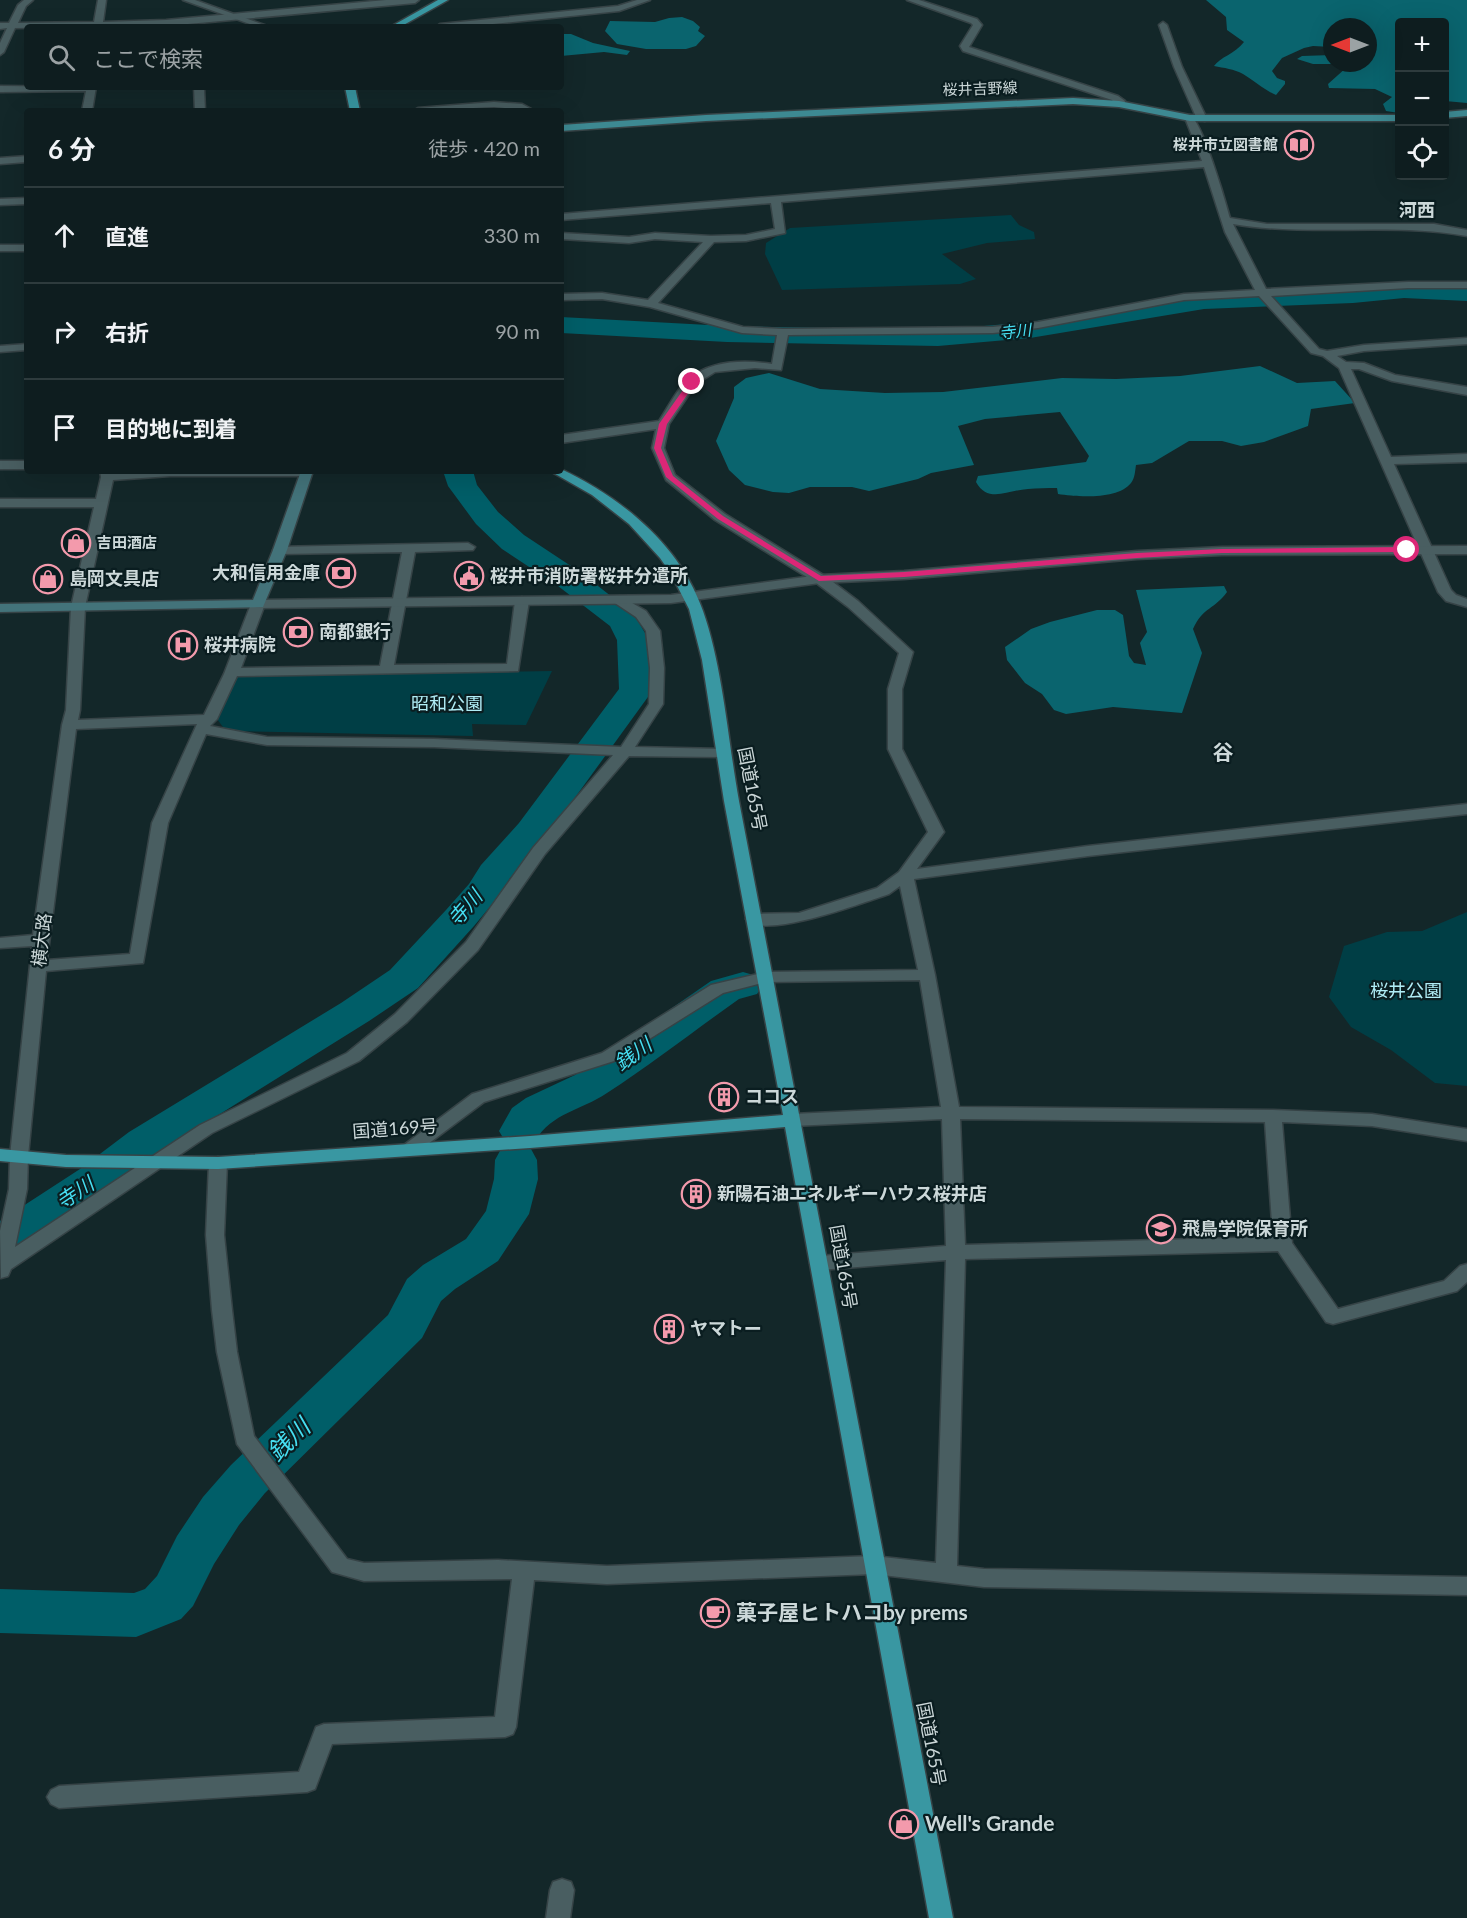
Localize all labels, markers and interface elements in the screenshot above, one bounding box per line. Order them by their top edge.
north arrow [1323,18,1377,72]
map controls [1395,18,1449,180]
button: + [1395,18,1449,72]
search box [24,24,564,90]
icon: search [45,41,78,74]
text: ここで検索 [93,45,203,72]
button: − [1395,72,1449,126]
street label: 桜井吉野線 [942,78,1018,98]
button: locate [1395,126,1449,180]
library icon: 桜井市立図書館 [1283,129,1315,161]
text: 6 分 [48,133,95,165]
place label: 桜井市立図書館 [1173,135,1278,153]
text: 徒歩 · 420 m [428,136,540,160]
district label: 河西 [1399,199,1435,221]
icon: ahead [48,219,81,252]
text: 直進 [105,223,149,250]
text: 330 m [484,223,540,247]
icon: right [48,315,81,348]
text: 右折 [105,319,149,346]
text: 90 m [495,319,540,343]
water label: 寺川 [998,319,1034,342]
route end [678,368,704,394]
icon: arrive [48,411,81,444]
text: 目的地に到着 [105,415,237,442]
shop icon: 吉田酒店 [60,527,92,559]
place label: 吉田酒店 [97,533,157,551]
route start [1393,536,1419,562]
bank icon: 大和信用金庫 [325,557,357,589]
public building icon: 桜井市消防署桜井分遣所 [453,560,485,592]
place label: 大和信用金庫 [212,561,320,583]
shop icon: 島岡文具店 [32,563,64,595]
place label: 桜井市消防署桜井分遣所 [490,564,688,586]
place label: 島岡文具店 [69,567,159,589]
bank icon: 南都銀行 [282,616,314,648]
place label: 南都銀行 [319,620,391,642]
hospital icon: 桜井病院 [167,629,199,661]
place label: 桜井病院 [204,633,276,655]
park label: 昭和公園 [411,692,483,714]
district label: 谷 [1213,739,1234,764]
street label: 国道165号 [734,745,772,833]
water label: 寺川 [442,883,488,930]
street label: 横大路 [27,912,55,968]
park label: 桜井公園 [1370,979,1442,1001]
water label: 銭川 [609,1031,657,1074]
building icon: ココス [708,1081,740,1113]
place label: ココス [745,1085,799,1107]
street label: 国道169号 [352,1114,438,1142]
water label: 寺川 [51,1170,99,1213]
building icon: 新陽石油エネルギーハウス桜井店 [680,1178,712,1210]
place label: 新陽石油エネルギーハウス桜井店 [717,1182,987,1204]
school or university icon: 飛鳥学院保育所 [1145,1213,1177,1245]
place label: 飛鳥学院保育所 [1182,1217,1308,1239]
street label: 国道165号 [826,1223,862,1311]
building icon: ヤマトー [653,1313,685,1345]
place label: ヤマトー [690,1317,762,1339]
water label: 銭川 [261,1410,317,1466]
cafe icon: 菓子屋ヒトハコby prems [699,1597,731,1629]
place label: 菓子屋ヒトハコby prems [736,1599,968,1624]
street label: 国道165号 [913,1700,951,1788]
shop icon: Well's Grande [888,1808,920,1840]
place label: Well's Grande [925,1810,1054,1835]

